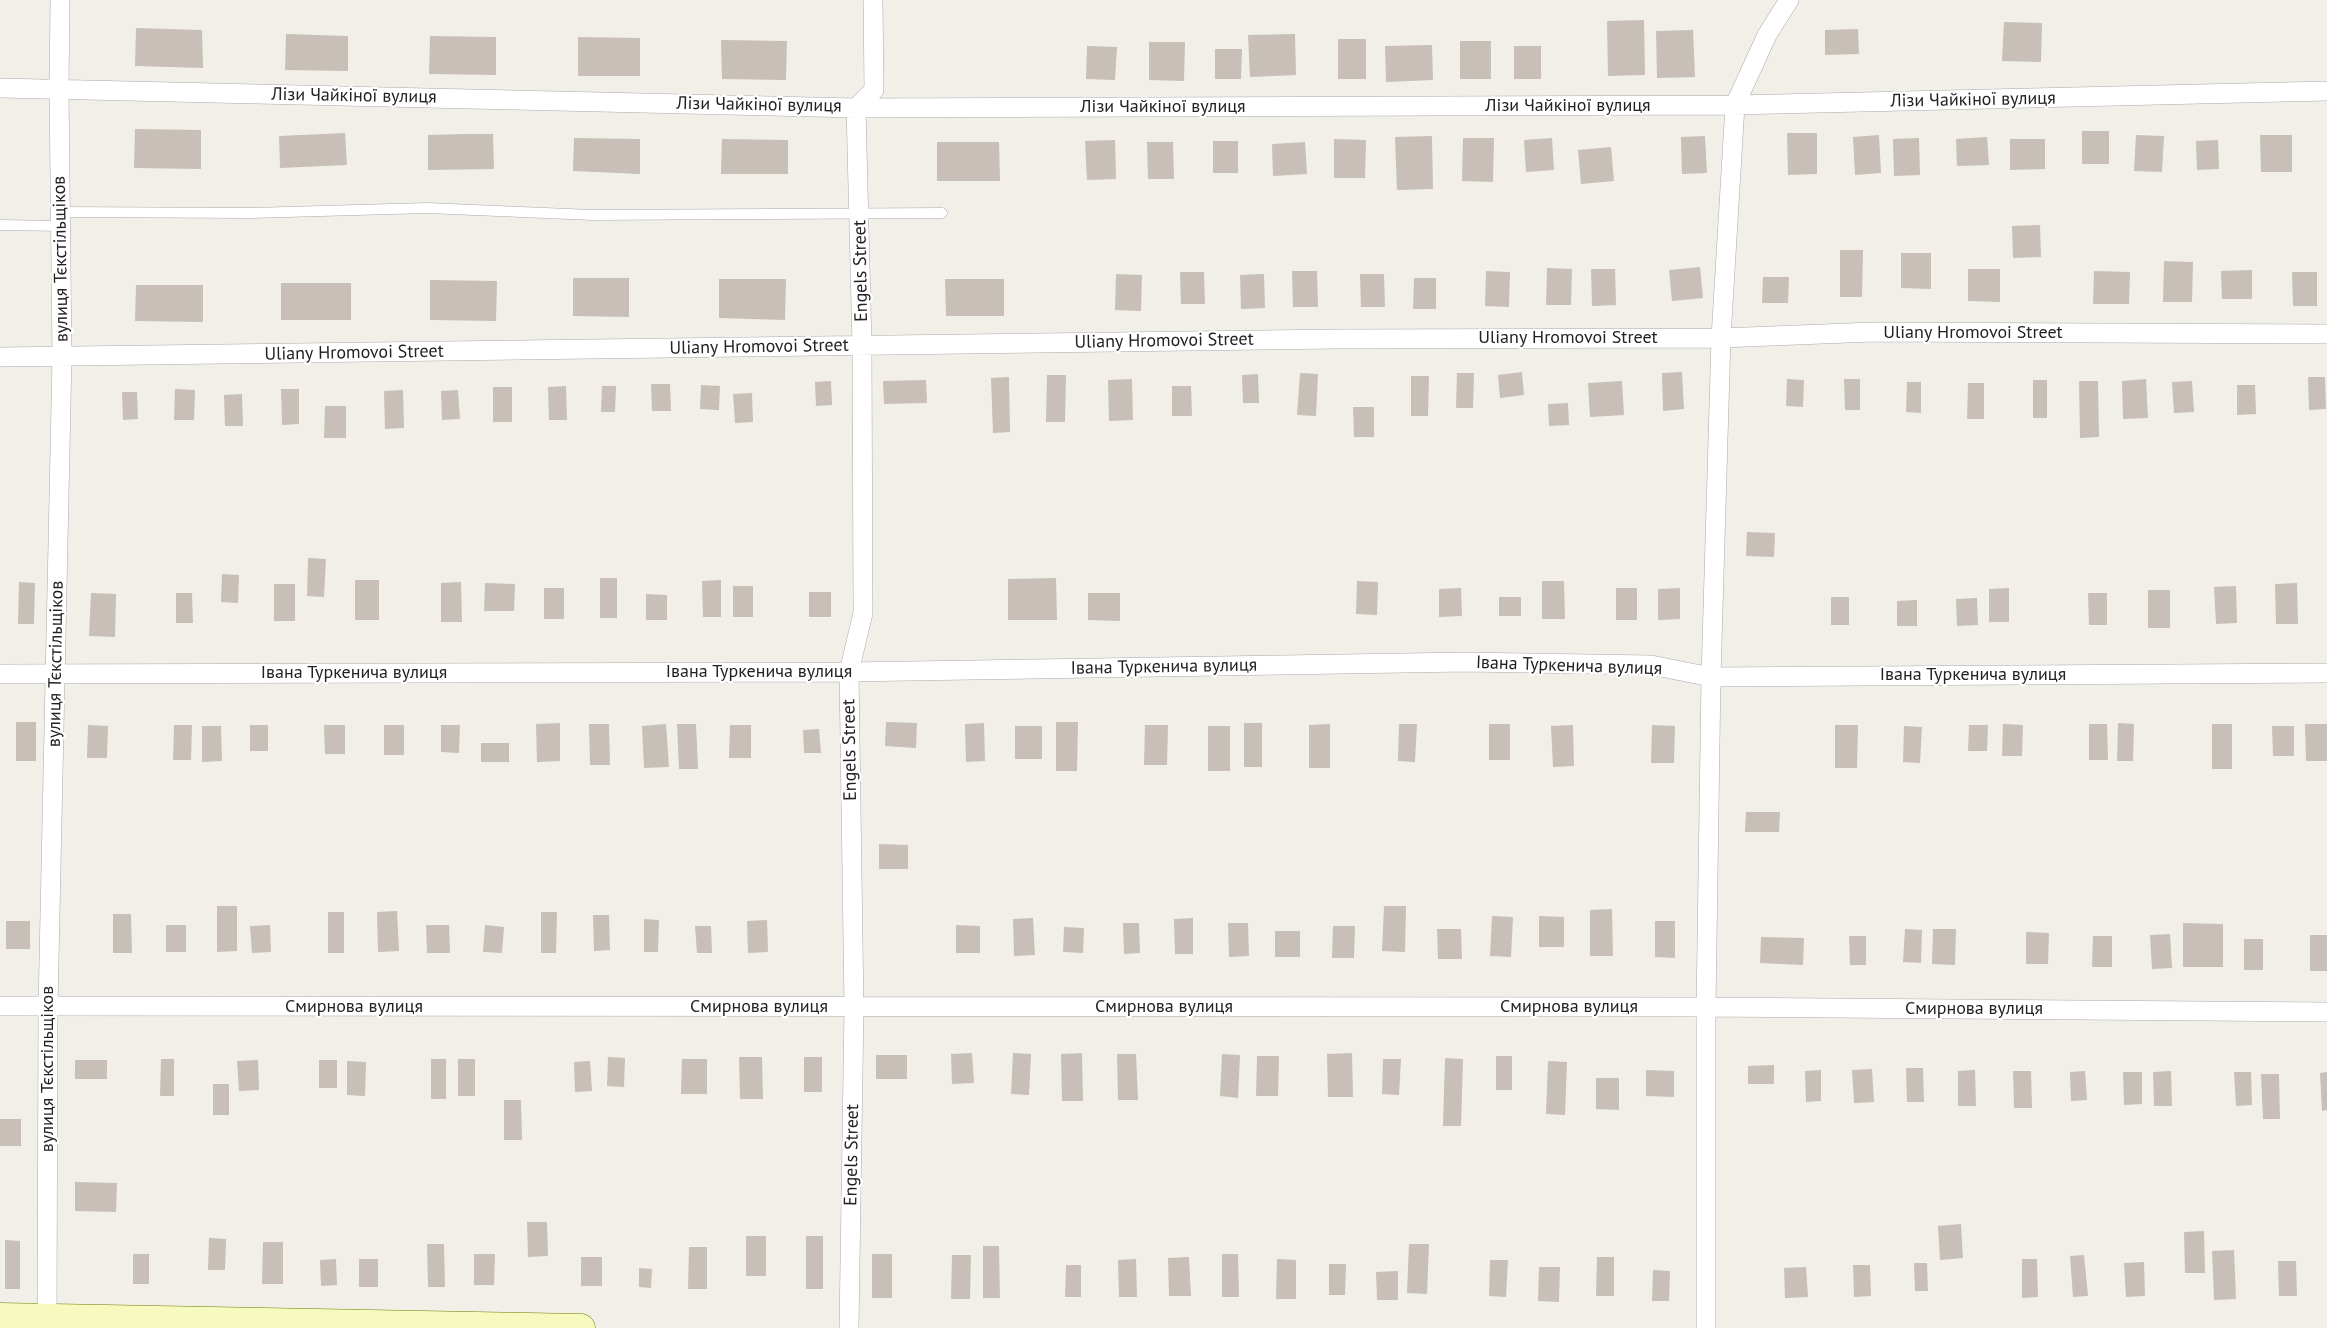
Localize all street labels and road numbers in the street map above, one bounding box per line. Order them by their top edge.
street label: Лізи Чайкіної вулиця [271,84,437,108]
street label: Лізи Чайкіної вулиця [1890,88,2056,112]
street label: Лізи Чайкіної вулиця [676,93,842,117]
street label: Лізи Чайкіної вулиця [1485,95,1651,117]
street label: Лізи Чайкіної вулиця [1080,96,1246,118]
street label: вулиця Тєкстільщіков [49,176,73,342]
street label: Engels Street [849,220,873,322]
street label: Uliany Hromovoi Street [1883,322,2063,344]
street label: Uliany Hromovoi Street [1478,327,1658,349]
street label: Uliany Hromovoi Street [1074,329,1254,353]
street label: Uliany Hromovoi Street [669,335,849,359]
street label: Uliany Hromovoi Street [264,341,444,365]
street label: вулиця Тєкстільщіков [44,581,68,747]
street label: Івана Туркенича вулиця [1475,652,1663,680]
street label: Івана Туркенича вулиця [1071,655,1257,679]
street label: Івана Туркенича вулиця [666,661,852,683]
street label: Івана Туркенича вулиця [261,662,447,684]
street label: Івана Туркенича вулиця [1880,664,2066,686]
street label: Engels Street [838,699,862,801]
street label: вулиця Тєкстільщіков [37,986,59,1152]
street label: Смирнова вулиця [285,996,423,1018]
street label: Смирнова вулиця [690,996,828,1018]
street label: Смирнова вулиця [1095,996,1233,1018]
street label: Смирнова вулиця [1500,996,1638,1018]
street label: Смирнова вулиця [1905,998,2043,1020]
street label: Engels Street [840,1104,864,1206]

